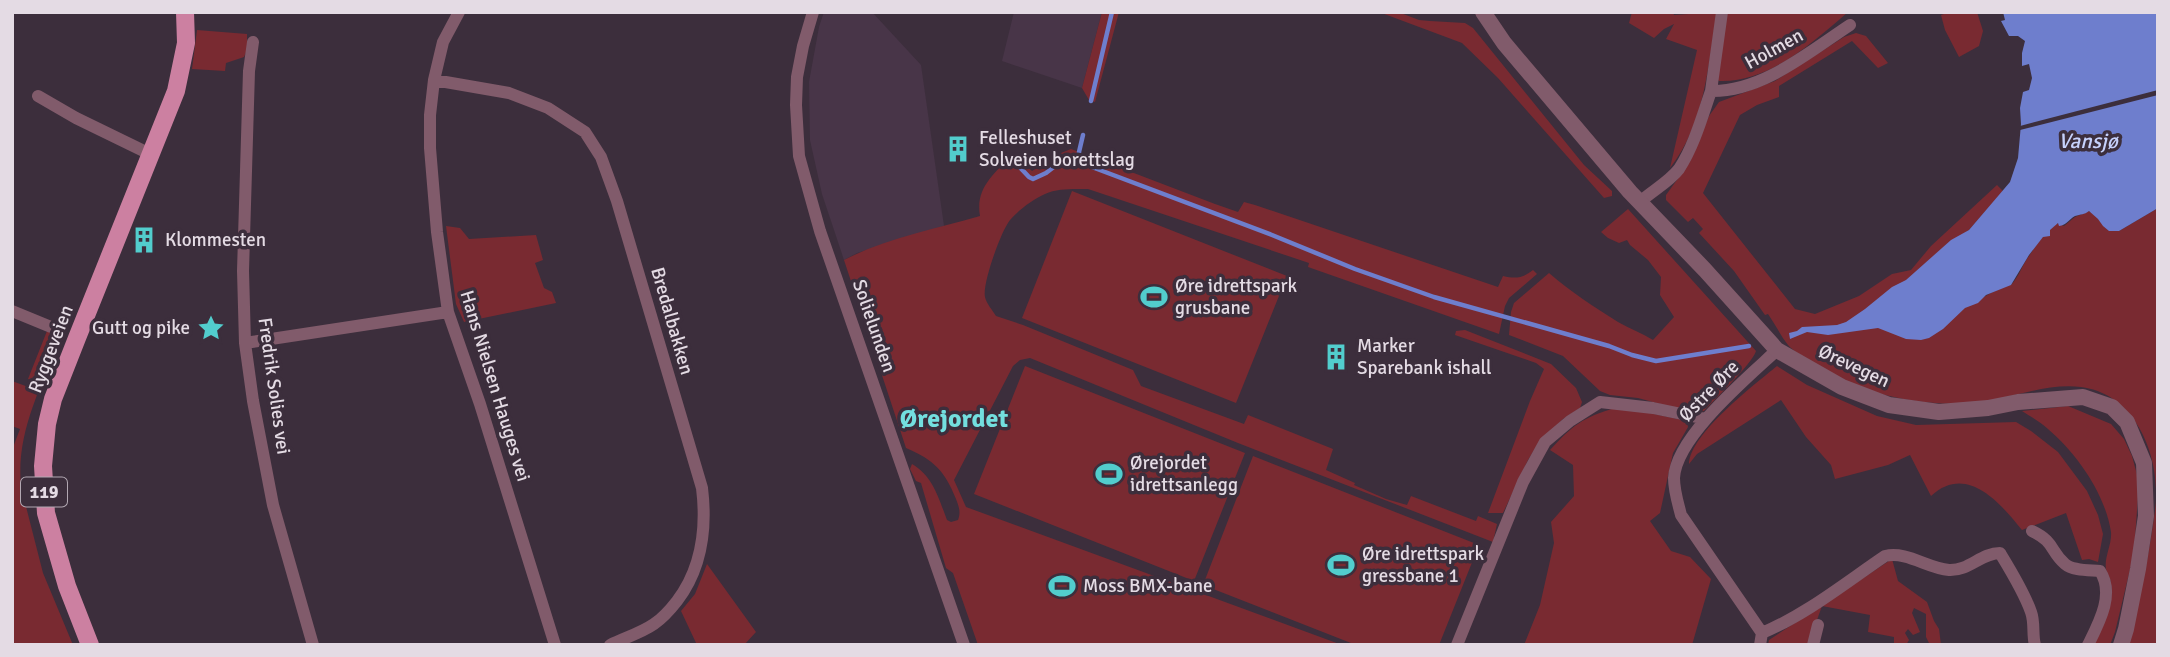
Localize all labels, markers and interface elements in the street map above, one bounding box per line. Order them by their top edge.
street label: Holmen [1741,23,1807,75]
place label: Felleshuset Solveien borettslag [979,126,1135,172]
water label: Vansjø [2058,128,2120,154]
building icon: Felleshuset Solveien borettslag [943,134,973,164]
building icon: Klommesten [129,225,159,255]
place label: Klommesten [165,228,266,252]
street label: Bredalbakken [645,264,699,378]
place label: Øre idrettspark grusbane [1175,274,1298,320]
street label: Solielunden [847,276,901,376]
sports icon: Øre idrettspark grusbane [1139,282,1169,312]
street label: Hans Nielsen Hauges vei [454,287,536,485]
street label: Ryggeveien [23,302,79,396]
place icon: Gutt og pike [196,313,226,343]
place label: Gutt og pike [92,316,190,340]
street label: Fredrik Solies vei [253,316,295,456]
place label: Marker Sparebank ishall [1357,334,1492,380]
street label: Ørevegen [1814,339,1894,393]
building icon: Marker Sparebank ishall [1321,342,1351,372]
street label: Østre Øre [1674,355,1744,427]
district label: Ørejordet [900,403,1008,435]
place label: Ørejordet idrettsanlegg [1130,451,1238,497]
sports icon: Ørejordet idrettsanlegg [1094,459,1124,489]
road number: 119 [21,478,67,506]
place label: Øre idrettspark gressbane 1 [1362,542,1485,588]
sports icon: Øre idrettspark gressbane 1 [1326,550,1356,580]
sports icon: Moss BMX-bane [1047,571,1077,601]
place label: Moss BMX-bane [1083,574,1213,598]

